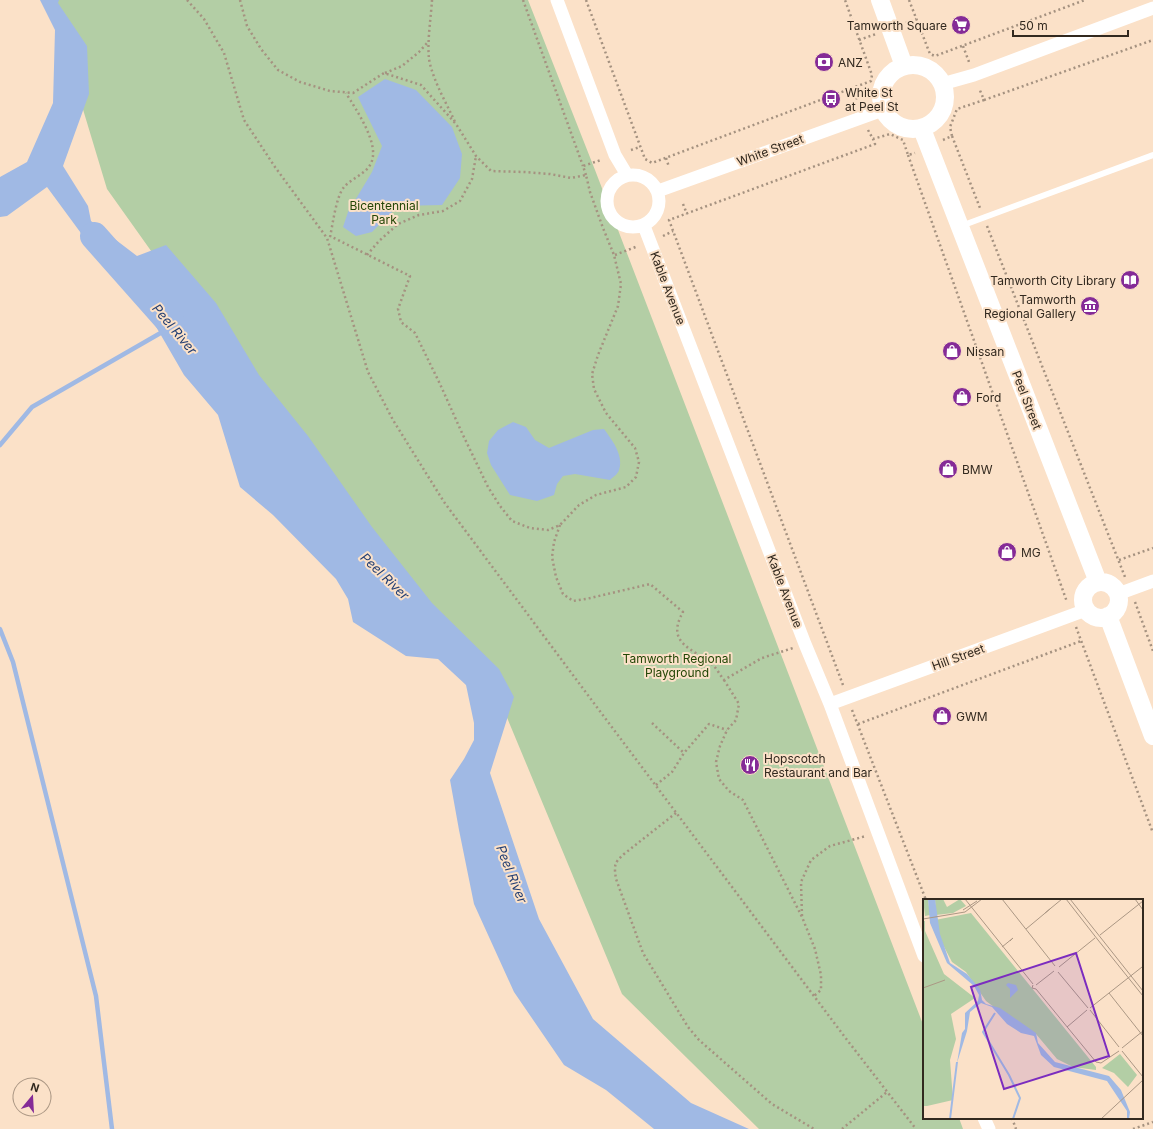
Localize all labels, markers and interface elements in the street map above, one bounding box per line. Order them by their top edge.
scale bar [1013,12,1128,38]
supermarket icon: Tamworth Square [950,14,972,36]
place label: Tamworth Square [847,18,947,33]
text: 50 m [1019,18,1048,33]
bank icon: ANZ [813,51,835,73]
place label: ANZ [838,55,863,70]
place label: White St at Peel St [845,85,899,114]
bus stop icon: White St at Peel St [820,88,842,110]
street label: White Street [735,131,805,169]
park label: Bicentennial Park [349,198,419,227]
street label: Kable Avenue [647,249,689,327]
library icon: Tamworth City Library [1119,269,1141,291]
place label: Tamworth City Library [990,273,1116,288]
place label: Tamworth Regional Gallery [984,292,1076,321]
museum icon: Tamworth Regional Gallery [1079,295,1101,317]
water label: Peel River [149,301,201,358]
shop icon: Nissan [941,340,963,362]
place label: Nissan [966,344,1004,359]
street label: Peel Street [1009,368,1045,432]
shop icon: Ford [951,386,973,408]
place label: Ford [976,390,1001,405]
shop icon: BMW [937,458,959,480]
place label: BMW [962,462,993,477]
shop icon: MG [996,541,1018,563]
place label: MG [1021,545,1041,560]
water label: Peel River [358,549,413,604]
street label: Kable Avenue [764,552,806,630]
street label: Hill Street [930,641,986,673]
park label: Tamworth Regional Playground [623,651,731,680]
shop icon: GWM [931,705,953,727]
place label: GWM [956,709,988,724]
place label: Hopscotch Restaurant and Bar [764,751,872,780]
restaurant icon: Hopscotch Restaurant and Bar [739,754,761,776]
water label: Peel River [493,843,531,906]
inset map [923,899,1143,1119]
north arrow [12,1077,52,1117]
text: N [29,1080,41,1095]

